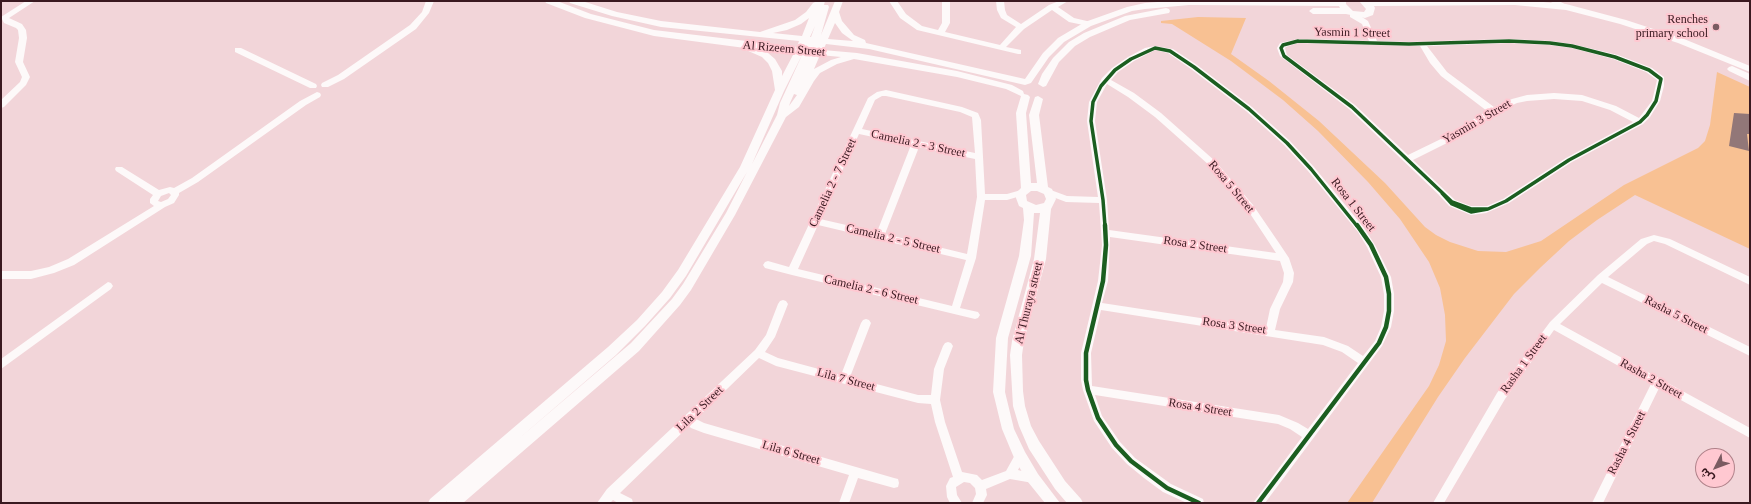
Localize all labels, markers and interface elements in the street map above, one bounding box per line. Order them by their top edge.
place label: Renches primary school [1636,13,1708,41]
marker: Renches primary school [1711,22,1721,32]
street label: Yasmin 1 Street [1314,25,1390,41]
street label: Al Rizeem Street [742,38,826,60]
street label: Yasmin 3 Street [1440,97,1514,147]
street label: Camelia 2 - 3 Street [870,127,966,161]
street label: Camelia 2 - 7 Street [806,136,860,230]
street label: Rosa 5 Street [1205,158,1257,216]
street label: Rosa 1 Street [1328,175,1378,235]
street label: Camelia 2 - 5 Street [845,221,941,257]
street label: Rosa 2 Street [1162,233,1228,257]
street label: Al Thuraya street [1012,261,1046,345]
street label: Camelia 2 - 6 Street [823,272,919,308]
street label: Rasha 5 Street [1642,293,1710,337]
street label: Rosa 3 Street [1201,314,1267,338]
street label: Rasha 1 Street [1498,332,1550,396]
street label: Rasha 2 Street [1617,356,1685,402]
street label: Lila 7 Street [815,365,877,395]
street label: Lila 2 Street [674,383,726,435]
street label: Rosa 4 Street [1167,396,1233,420]
street label: Rasha 4 Street [1605,409,1649,477]
street label: Lila 6 Street [761,438,821,468]
north arrow [1695,448,1735,488]
text: ش [1697,466,1716,485]

